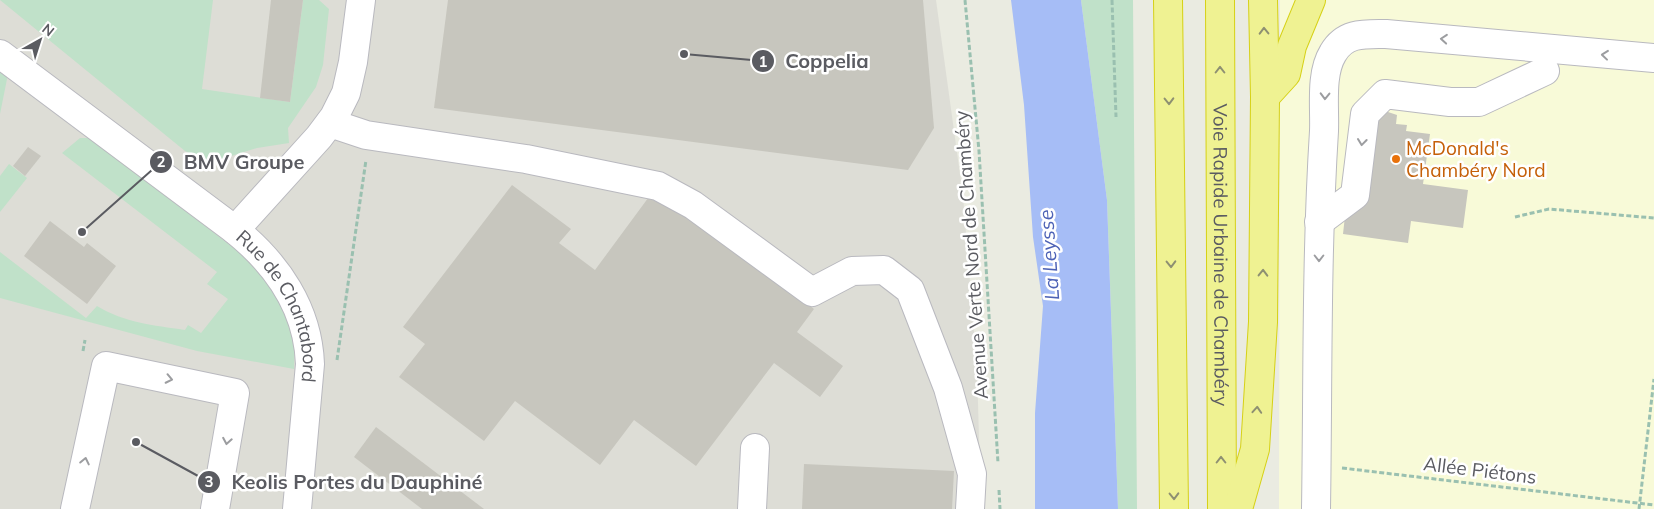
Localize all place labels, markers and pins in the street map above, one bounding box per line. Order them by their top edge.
callout: Coppelia [751,44,879,79]
place label: McDonald's Chambéry Nord [1406,136,1546,182]
callout: BMV Groupe [149,144,314,179]
marker: McDonald's Chambéry Nord [1390,153,1402,165]
callout: Keolis Portes du Dauphiné [197,464,493,499]

